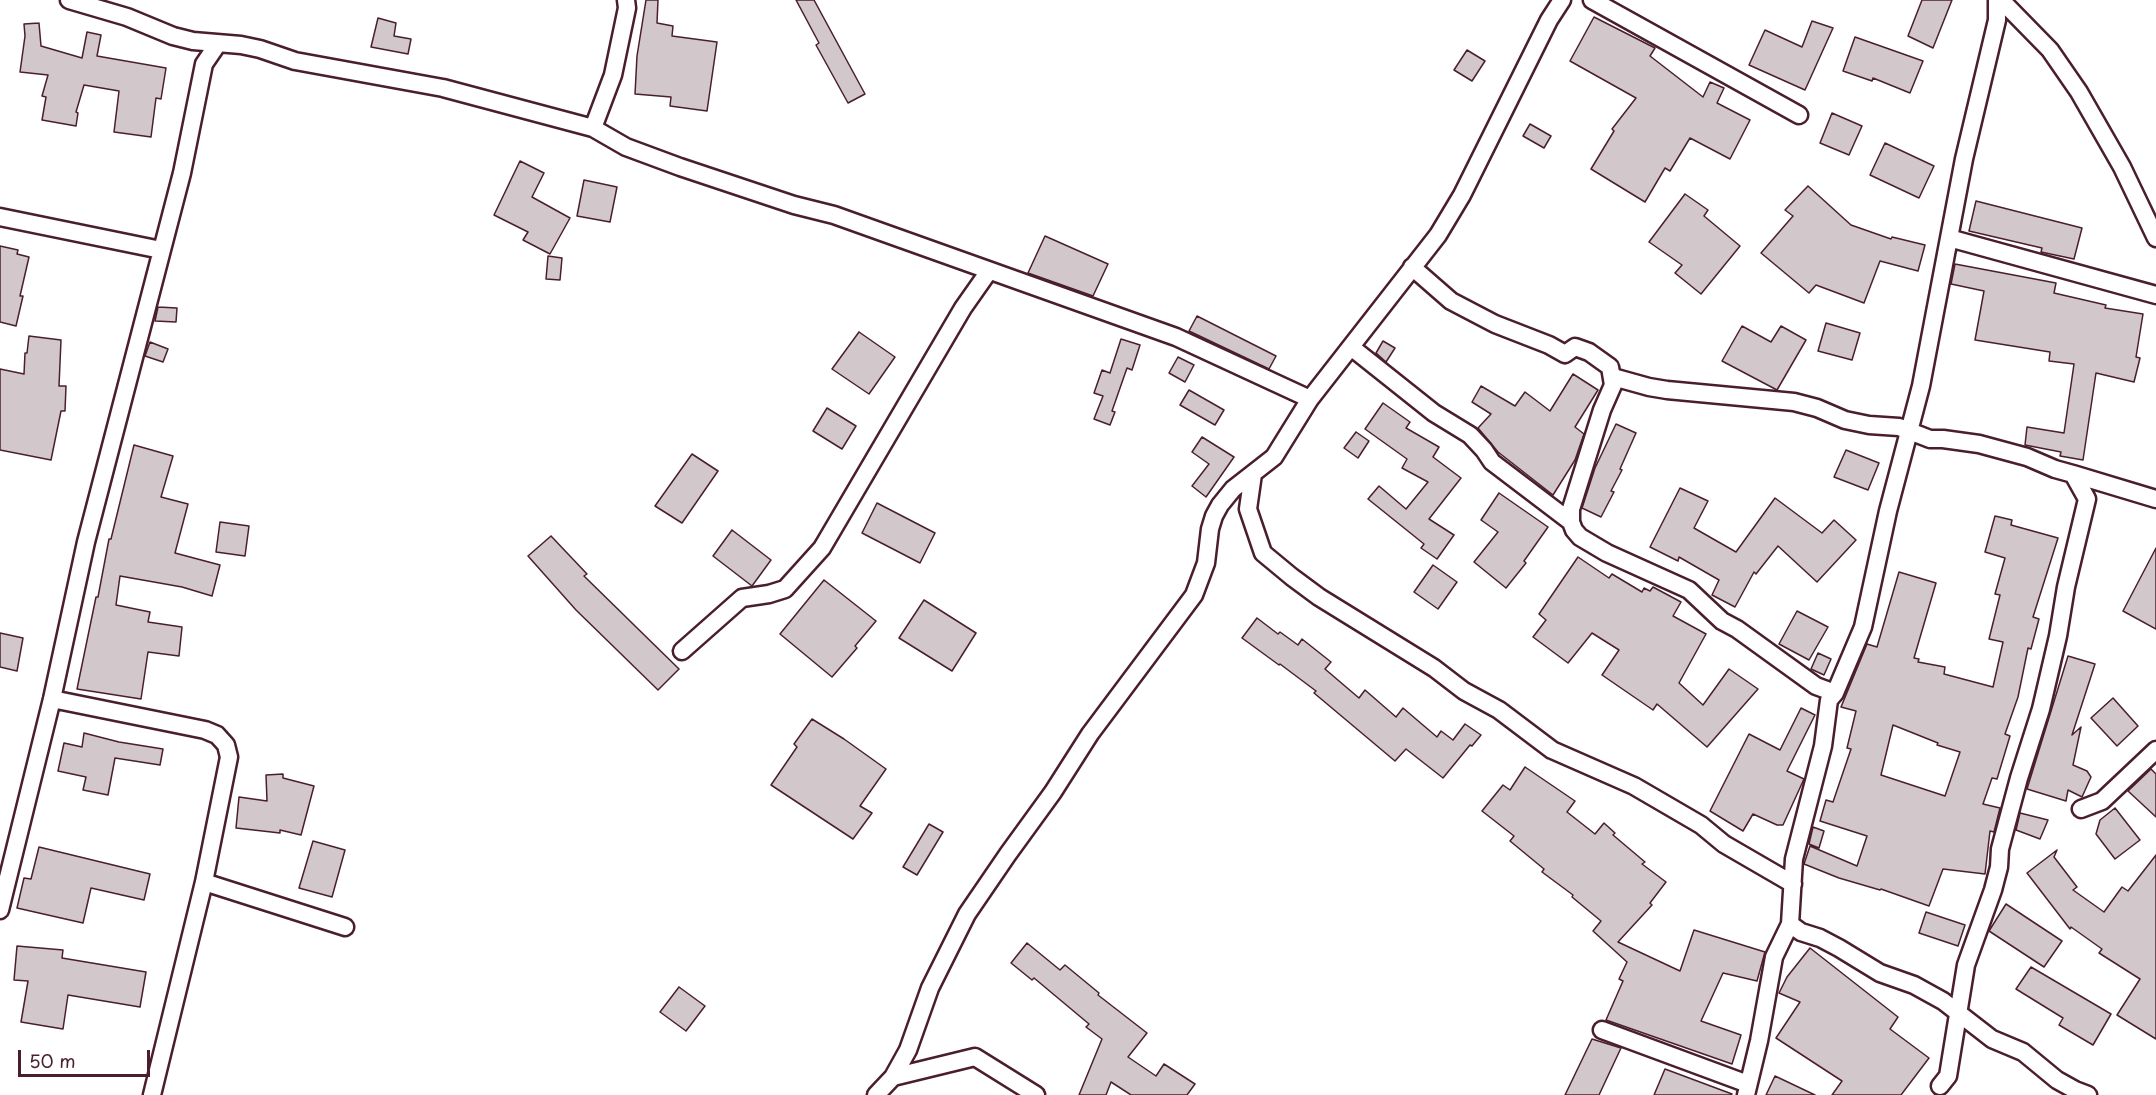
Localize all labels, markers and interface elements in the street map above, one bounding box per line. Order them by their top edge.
scale bar [21,1038,153,1076]
text: 50 m [29,1047,76,1074]

